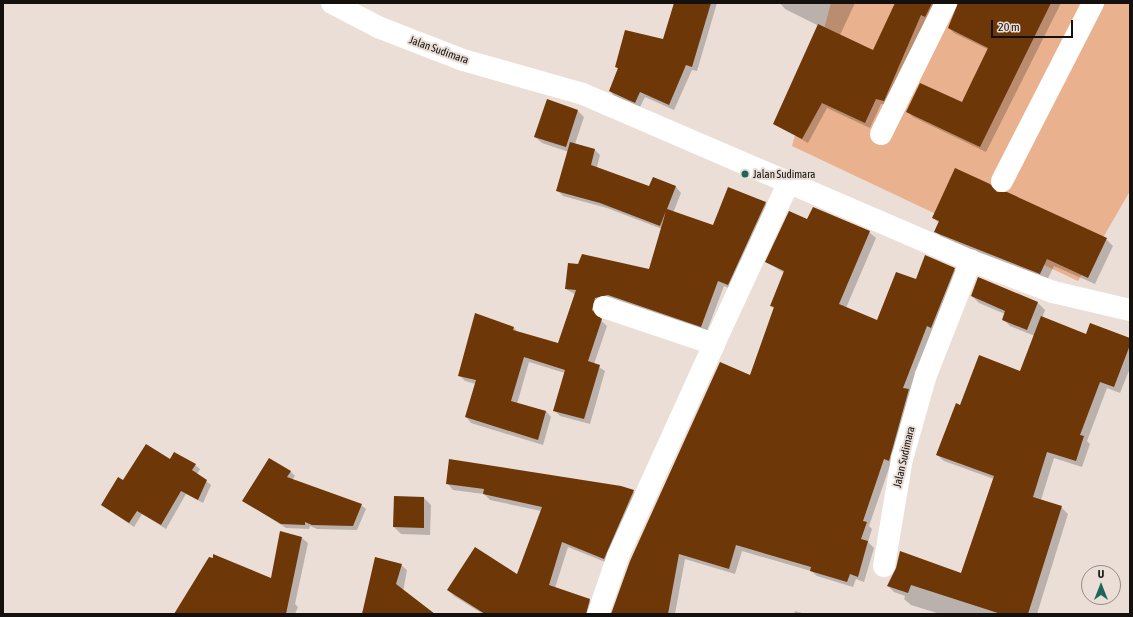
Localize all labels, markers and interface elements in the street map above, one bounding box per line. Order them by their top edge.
scale bar [993,12,1075,38]
text: 20 m [998,20,1020,34]
street label: Jalan Sudimara [407,33,471,67]
place label: Jalan Sudimara [753,167,815,181]
marker: Jalan Sudimara [740,169,750,179]
street label: Jalan Sudimara [891,425,917,489]
north arrow [1081,565,1121,605]
text: U [1098,568,1104,580]

